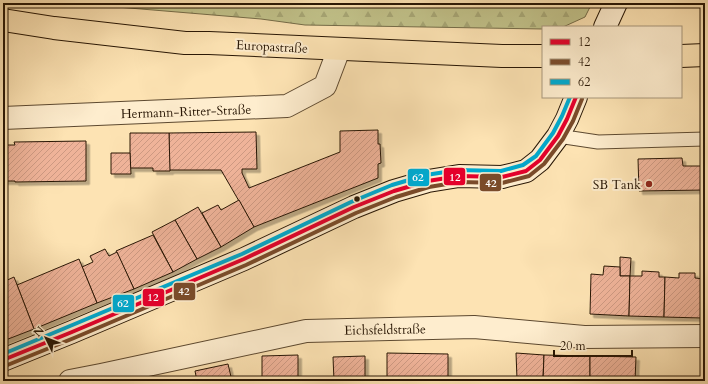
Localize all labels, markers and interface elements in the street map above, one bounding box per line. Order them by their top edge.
legend [542,26,682,98]
text: 12 [578,34,590,50]
street label: Europastraße [236,36,308,58]
text: 42 [578,54,590,70]
text: 62 [578,74,590,90]
street label: Hermann-Ritter-Straße [120,101,252,123]
line badge: 12 [443,167,466,186]
line badge: 62 [407,168,430,187]
text: 62 [412,170,424,185]
text: 12 [449,170,461,185]
line badge: 42 [479,173,502,192]
text: 42 [485,176,497,191]
place label: SB Tank [593,176,641,194]
marker: SB Tank [644,179,654,189]
unlabelled marker [352,194,362,204]
line badge: 42 [173,282,196,301]
text: 42 [178,284,190,299]
line badge: 12 [142,288,165,307]
text: 12 [147,290,159,305]
line badge: 62 [112,294,135,313]
text: 62 [117,296,129,311]
north arrow [26,318,66,358]
street label: Eichsfeldstraße [344,320,426,340]
text: N [30,323,48,340]
scale bar [554,332,632,358]
text: 20 m [560,338,587,354]

